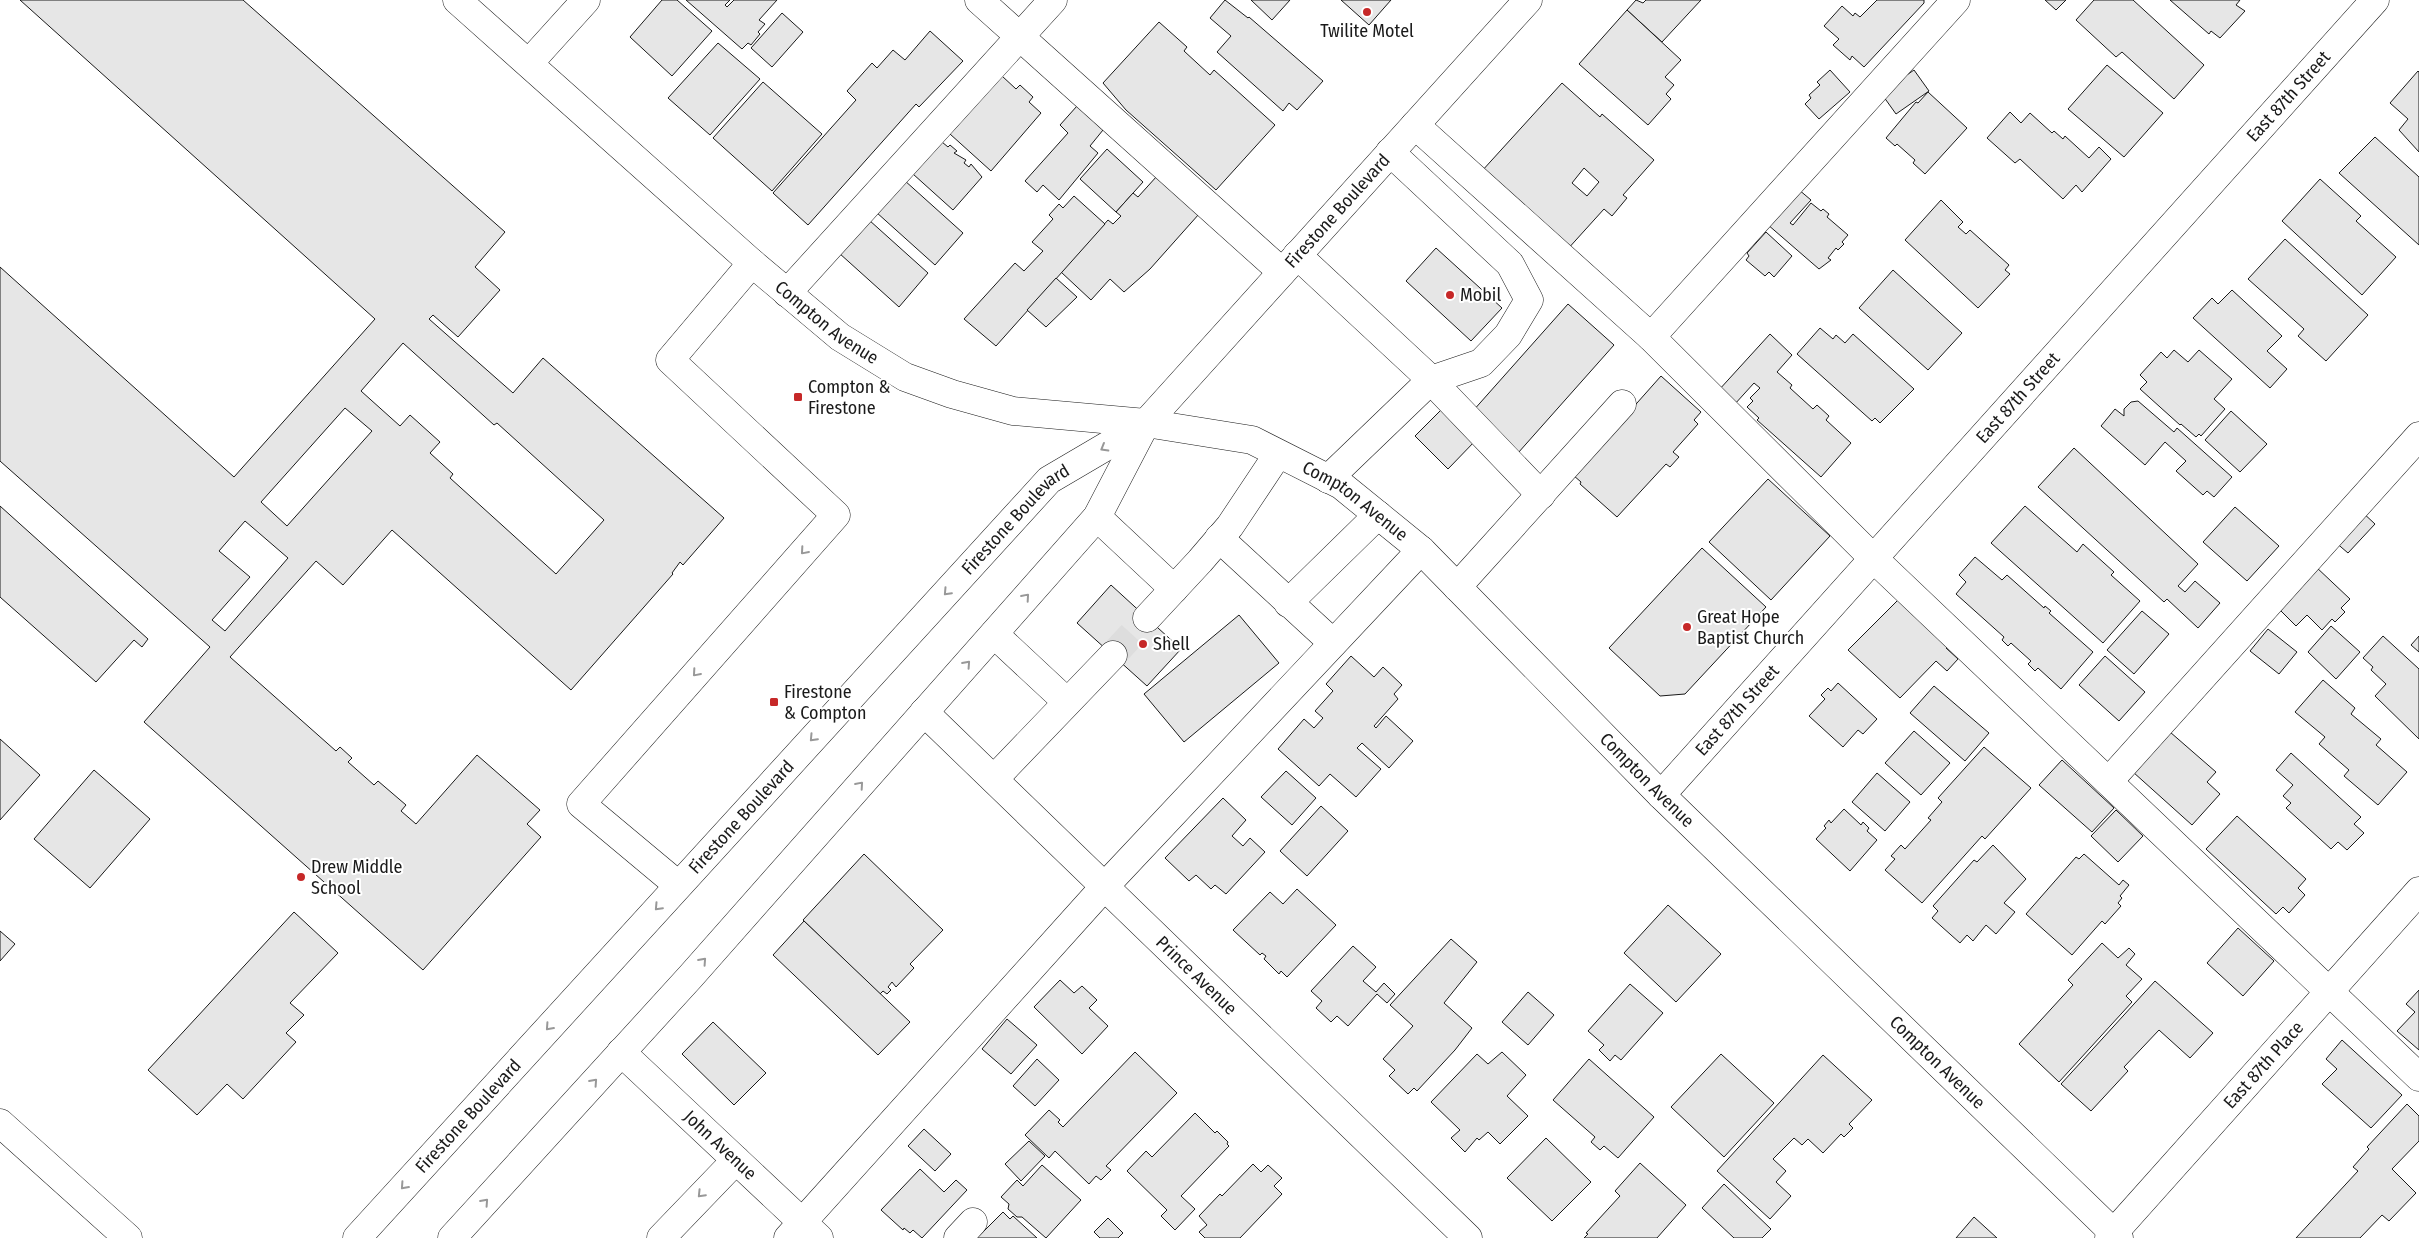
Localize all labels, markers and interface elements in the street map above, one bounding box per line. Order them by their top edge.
marker: Twilite Motel [1361,6,1373,18]
place label: Twilite Motel [1320,20,1414,42]
street label: East 87th Street [2242,46,2335,146]
street label: Firestone Boulevard [1280,149,1395,273]
street label: Compton Avenue [771,276,883,369]
place label: Mobil [1460,284,1501,306]
marker: Mobil [1444,289,1456,301]
street label: East 87th Street [1971,348,2064,448]
place label: Compton & Firestone [808,376,890,419]
marker: Compton & Firestone [792,391,804,403]
one-way arrow [1100,442,1109,452]
street label: Compton Avenue [1299,456,1412,546]
street label: Firestone Boulevard [957,459,1073,579]
one-way arrow [801,546,810,555]
one-way arrow [944,587,953,596]
one-way arrow [1020,594,1029,603]
place label: Great Hope Baptist Church [1697,606,1804,649]
marker: Great Hope Baptist Church [1681,621,1693,633]
place label: Shell [1153,633,1190,655]
marker: Shell [1137,638,1149,650]
one-way arrow [961,660,970,669]
street label: East 87th Street [1691,660,1784,760]
one-way arrow [693,668,702,677]
place label: Firestone & Compton [784,681,866,724]
marker: Firestone & Compton [768,696,780,708]
street label: Compton Avenue [1595,728,1699,832]
one-way arrow [810,732,819,741]
street label: Firestone Boulevard [684,756,799,878]
one-way arrow [854,782,863,791]
place label: Drew Middle School [311,856,402,899]
marker: Drew Middle School [295,871,307,883]
one-way arrow [655,901,664,910]
street label: Prince Avenue [1151,931,1242,1020]
one-way arrow [698,958,707,967]
street label: Compton Avenue [1885,1011,1990,1114]
street label: East 87th Place [2219,1017,2308,1113]
one-way arrow [546,1021,555,1030]
street label: Firestone Boulevard [411,1055,526,1178]
one-way arrow [588,1078,597,1087]
street label: John Avenue [679,1106,761,1185]
one-way arrow [401,1181,410,1190]
one-way arrow [698,1188,707,1197]
one-way arrow [479,1198,488,1207]

